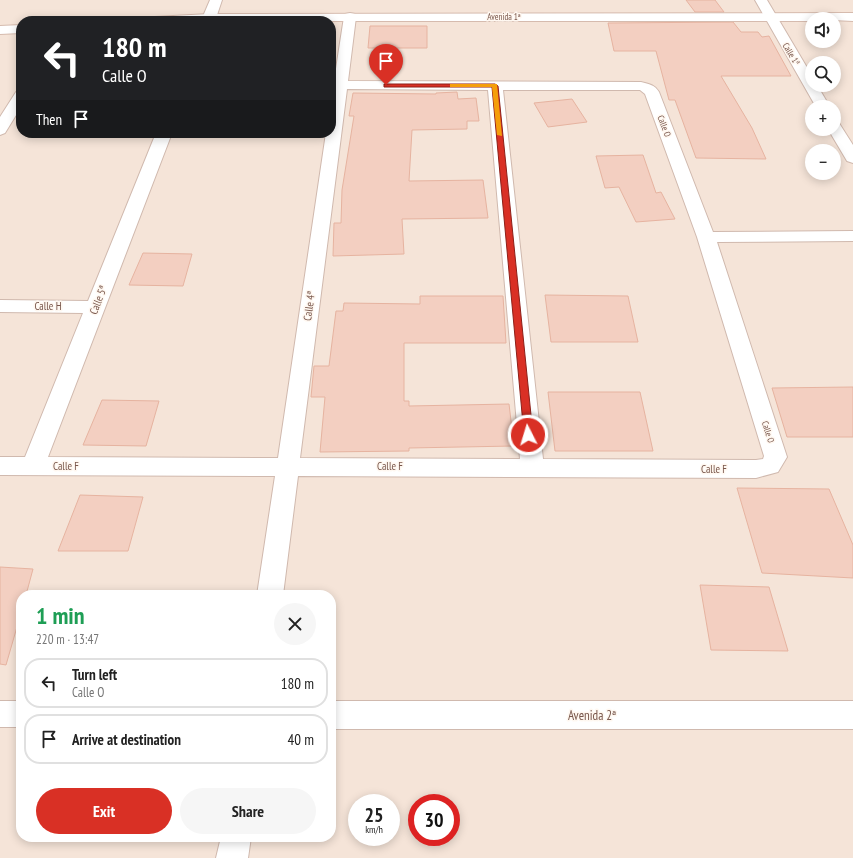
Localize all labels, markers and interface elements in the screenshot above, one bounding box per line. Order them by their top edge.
street label: Avenida 1ª [487,11,521,22]
map controls [805,12,841,180]
button: sound [805,12,841,48]
text: 180 m [102,28,166,65]
icon: left [36,32,88,84]
street label: Calle 1ª [780,40,802,67]
pin [369,44,403,85]
icon: arrive [375,50,397,72]
button: search [805,56,841,92]
text: Calle O [102,64,147,87]
button: + [805,100,841,136]
icon: arrive [70,108,92,130]
text: Then [36,110,62,129]
street label: Calle O [655,113,674,138]
button: − [805,144,841,180]
street label: Calle 5ª [86,283,110,316]
street label: Calle 4ª [300,290,318,322]
street label: Calle H [34,299,62,313]
position arrow [507,414,549,456]
street label: Calle O [760,420,777,444]
street label: Calle F [53,459,79,473]
street label: Calle F [377,459,403,473]
street label: Calle F [701,462,727,476]
text: 1 min [36,600,84,631]
button: close [274,603,316,645]
text: 220 m · 13:47 [36,631,99,648]
text: Turn left [72,665,117,684]
icon: left [38,672,60,694]
text: 180 m [281,674,314,693]
text: Calle O [72,684,104,701]
street label: Avenida 2ª [568,707,616,724]
icon: arrive [38,728,60,750]
text: Arrive at destination [72,730,181,749]
text: 40 m [288,730,314,749]
button: Exit [36,788,172,834]
button: Share [180,788,316,834]
speed limit sign: 30 [408,794,460,846]
text: 25 [364,802,384,828]
text: km/h [365,823,383,836]

